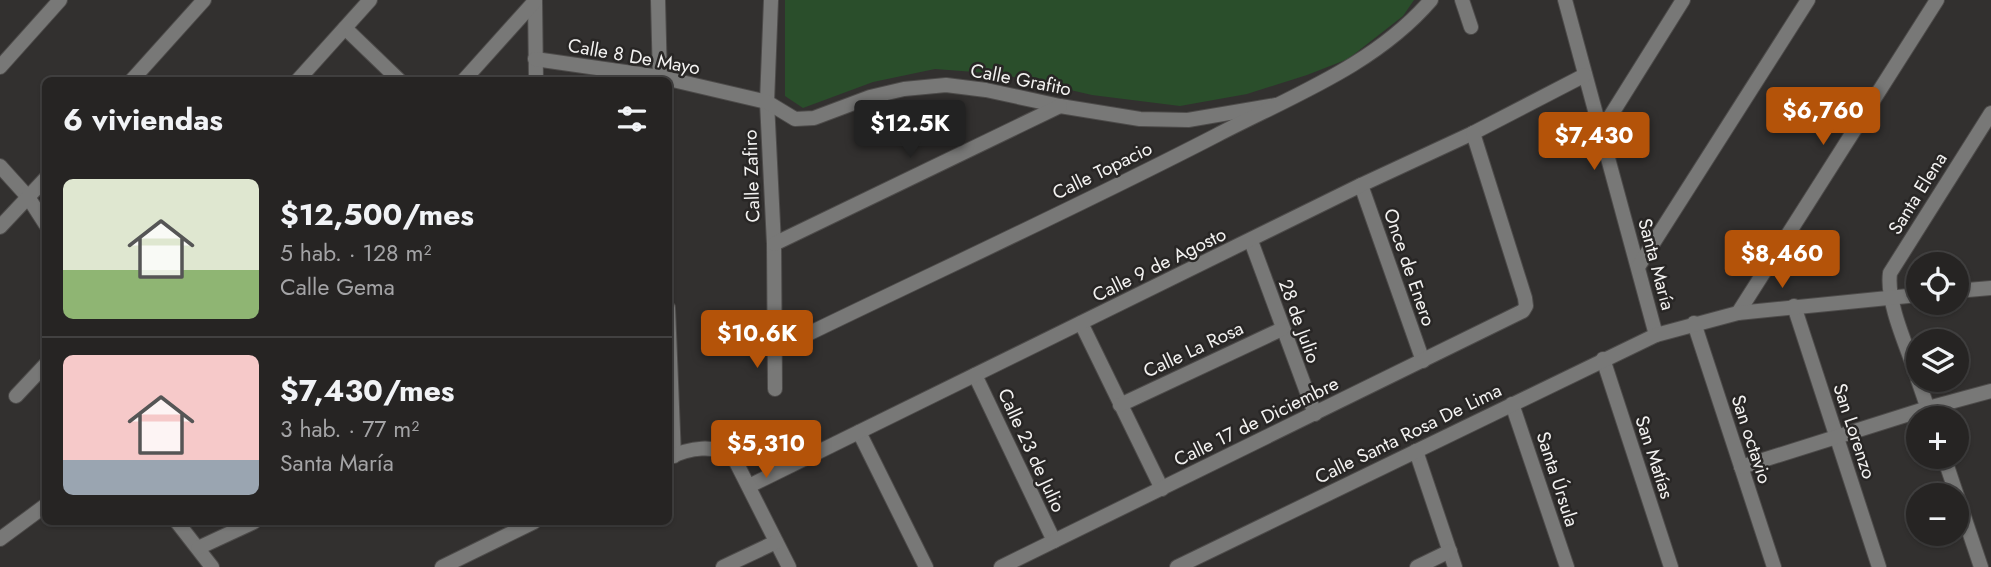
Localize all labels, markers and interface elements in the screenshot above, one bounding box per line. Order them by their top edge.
street label: Calle 8 De Mayo [566,32,702,81]
street label: Calle Grafito [968,57,1074,102]
pin: $6,760 [1766,88,1880,147]
text: $6,760 [1782,93,1864,127]
text: 6 viviendas [63,98,223,141]
icon: filters [613,100,651,138]
pin: $12.5K [853,100,967,160]
text: $12.5K [870,106,950,140]
pin: $7,430 [1537,113,1651,172]
text: $7,430 [1555,118,1633,152]
street label: Calle Zafiro [736,129,767,223]
street label: Calle Topacio [1048,135,1157,206]
street label: Santa Elena [1881,147,1953,240]
text: $12,500/mes [280,193,474,236]
street label: Once de Enero [1377,205,1442,330]
icon: home [119,207,203,291]
street label: Santa María [1631,215,1682,313]
street label: Calle 9 de Agosto [1088,220,1231,309]
pin: $8,460 [1725,230,1839,290]
text: 5 hab. · 128 m² [280,236,431,270]
text: $8,460 [1741,236,1823,270]
map controls [1906,252,1969,546]
button: locate [1906,252,1969,315]
text: Calle Gema [280,270,395,304]
street label: 28 de Julio [1272,275,1327,367]
pin: $10.6K [700,310,814,370]
street label: Calle La Rosa [1139,314,1248,384]
text: $10.6K [717,316,797,350]
button: layers [1906,329,1969,392]
text: $7,430/mes [280,369,455,412]
street label: Calle 17 de Diciembre [1169,370,1343,473]
street label: Calle Santa Rosa De Lima [1310,376,1506,490]
street label: San Lorenzo [1826,380,1883,482]
icon: home [119,383,203,467]
street label: Calle 23 de Julio [991,384,1072,517]
street label: San octavio [1724,391,1779,487]
button: + [1906,406,1969,469]
text: 3 hab. · 77 m² [280,412,419,446]
street label: San Matías [1628,412,1681,503]
pin: $5,310 [709,420,823,480]
text: $5,310 [727,426,805,460]
street label: Santa Úrsula [1529,428,1586,530]
text: Santa María [280,446,394,480]
button: − [1906,483,1969,546]

